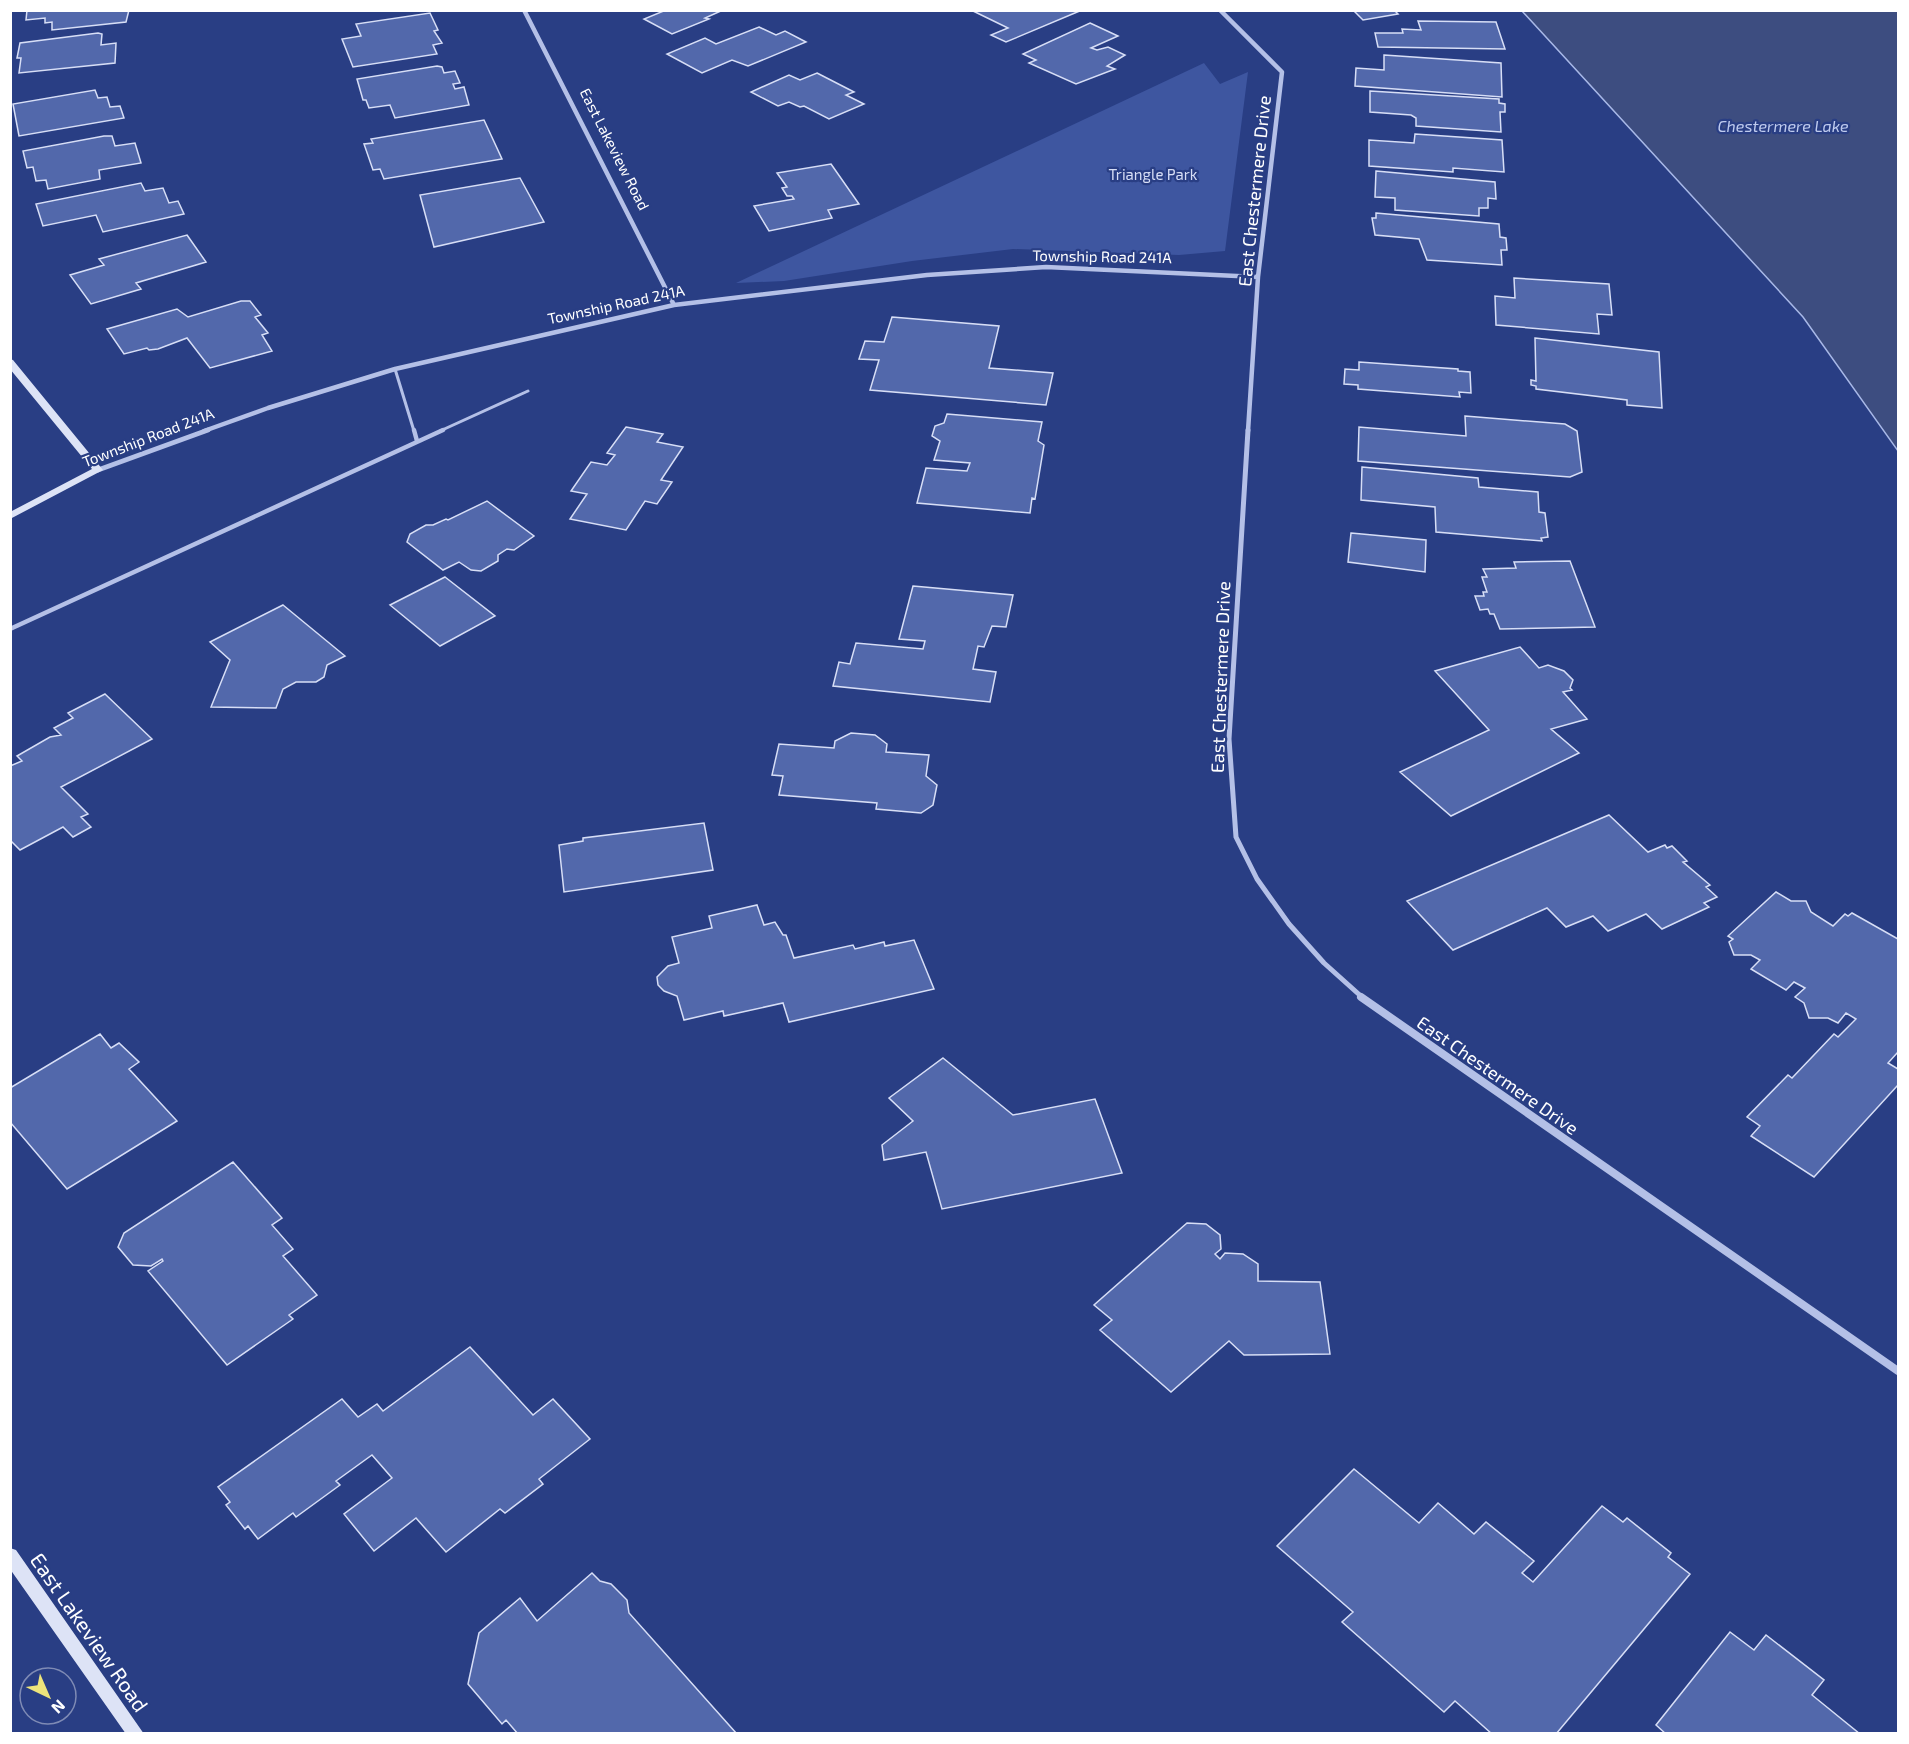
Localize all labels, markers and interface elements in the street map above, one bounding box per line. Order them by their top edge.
street label: East Lakeview Road [576,85,654,213]
street label: East Chestermere Drive [1233,94,1275,288]
water label: Chestermere Lake [1717,116,1849,135]
park label: Triangle Park [1109,165,1198,183]
street label: Township Road 241A [1032,246,1173,266]
street label: Township Road 241A [546,281,687,327]
street label: Township Road 241A [80,403,217,470]
street label: East Chestermere Drive [1206,581,1234,773]
street label: East Chestermere Drive [1413,1011,1583,1139]
street label: East Lakeview Road [26,1548,154,1716]
north arrow [18,1666,78,1726]
text: N [48,1696,70,1718]

